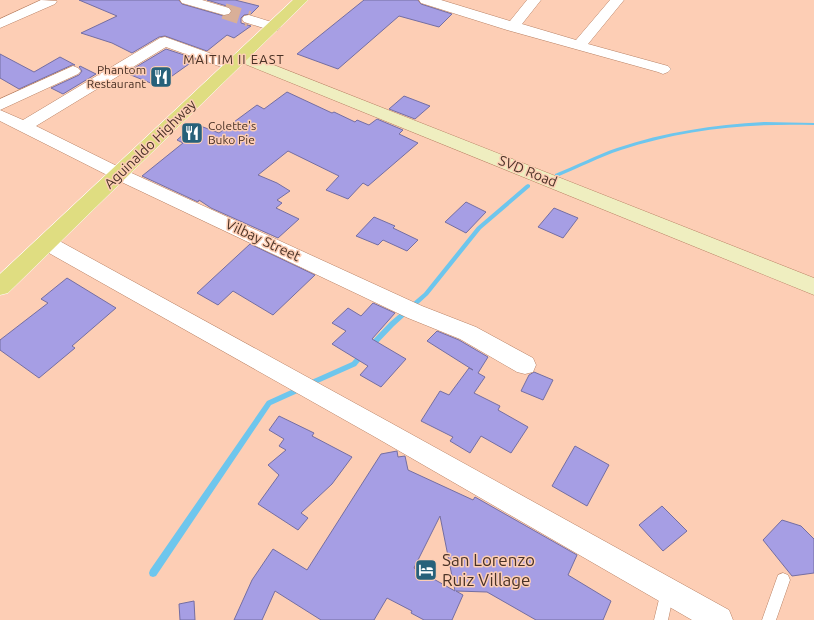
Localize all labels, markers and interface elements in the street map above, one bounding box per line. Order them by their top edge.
district label: MAITIM II EAST [183,52,285,66]
place label: Phantom Restaurant [87,63,146,90]
restaurant icon: Phantom Restaurant [148,64,174,90]
street label: Aguinaldo Highway [101,96,199,192]
place label: Colette's Buko Pie [208,119,256,146]
restaurant icon: Colette's Buko Pie [179,120,205,146]
street label: SVD Road [496,152,560,190]
street label: Vilbay Street [223,216,303,265]
place label: San Lorenzo Ruiz Village [442,550,535,589]
hotel icon: San Lorenzo Ruiz Village [413,557,439,583]

